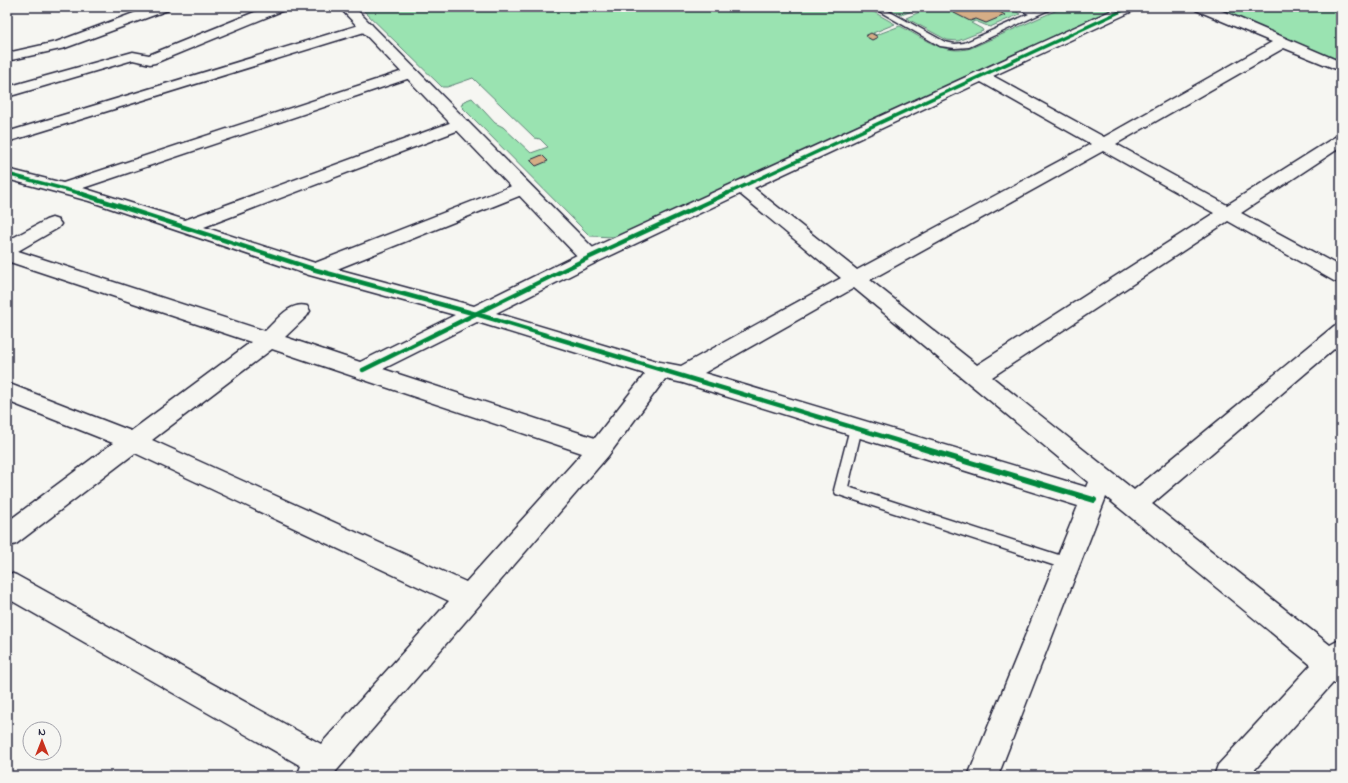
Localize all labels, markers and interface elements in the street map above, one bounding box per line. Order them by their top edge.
north arrow [22,721,62,761]
text: N [38,724,46,740]

